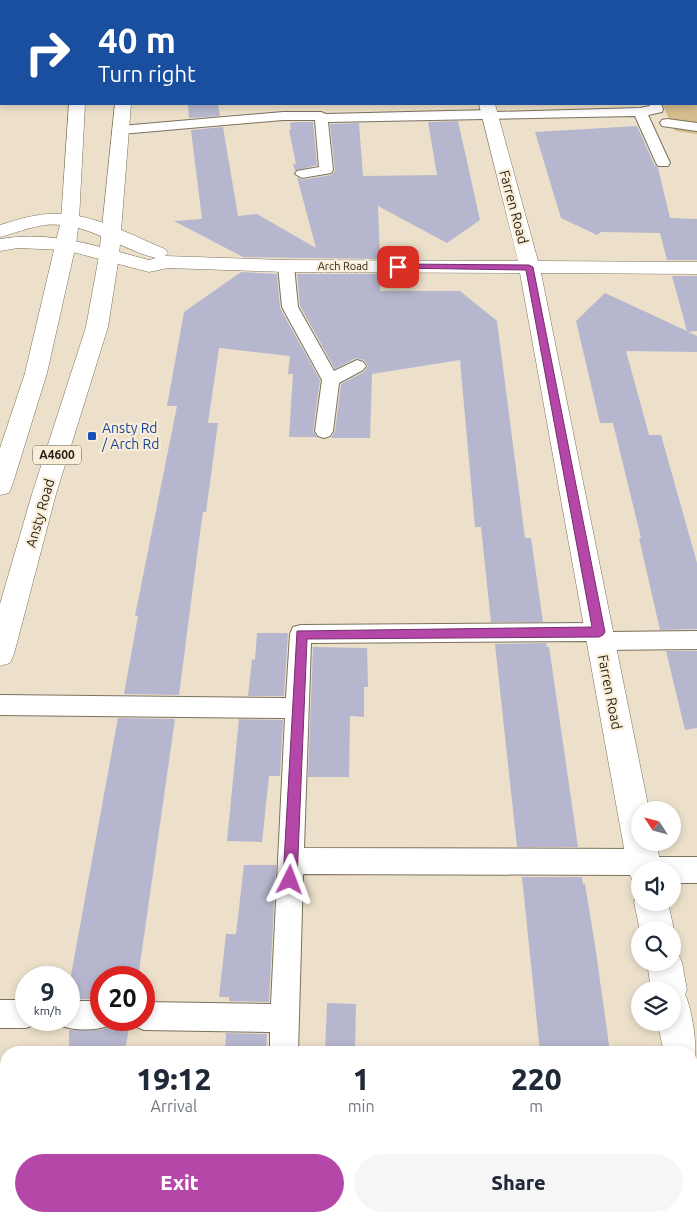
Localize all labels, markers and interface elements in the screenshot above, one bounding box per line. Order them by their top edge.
icon: right [15,20,80,85]
text: 40 m [98,20,176,60]
text: Turn right [98,61,196,86]
street label: Farren Road [496,168,532,246]
pin [377,246,419,288]
icon: arrive [384,253,412,281]
street label: Arch Road [318,260,368,272]
place label: Ansty Rd / Arch Rd [101,420,159,452]
marker: Ansty Rd / Arch Rd [86,430,98,442]
road number: A4600 [33,446,81,464]
street label: Ansty Road [23,477,57,549]
street label: Farren Road [595,653,625,731]
north arrow [631,801,681,851]
map controls [631,801,681,1031]
position arrow [263,853,315,905]
button: sound [631,861,681,911]
button: search [631,921,681,971]
speed limit sign: 20 [90,966,155,1031]
text: 9 [40,978,55,1006]
button: layers [631,981,681,1031]
text: km/h [34,1004,61,1017]
text: 19:12 [136,1062,211,1096]
text: 1 [353,1062,370,1096]
text: 220 [511,1062,562,1096]
text: Arrival [151,1097,197,1115]
text: min [348,1097,375,1115]
text: m [529,1097,543,1115]
button: Exit [15,1154,344,1212]
button: Share [354,1154,683,1212]

